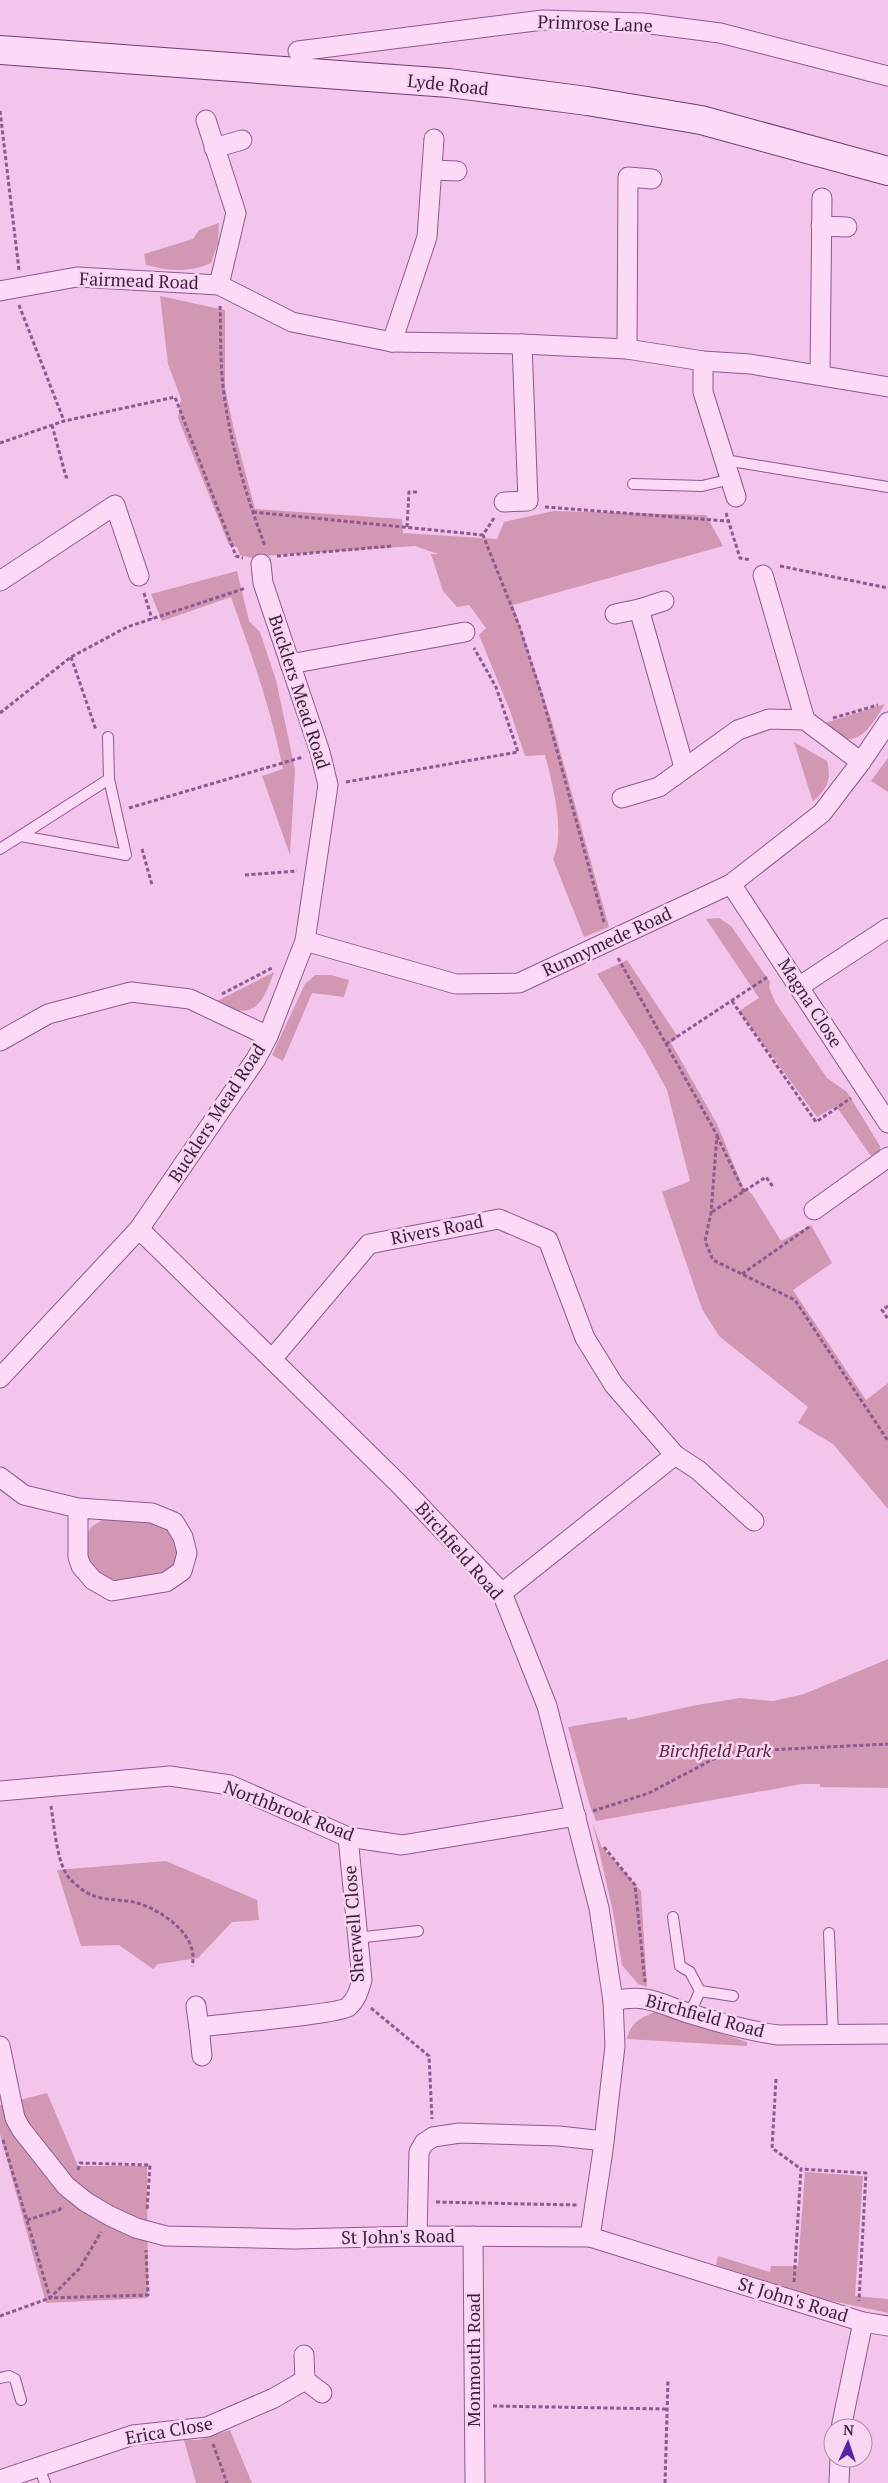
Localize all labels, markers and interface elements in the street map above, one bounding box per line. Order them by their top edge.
street label: Primrose Lane [537,9,653,37]
street label: Lyde Road [406,68,490,100]
street label: Fairmead Road [79,266,199,294]
street label: Bucklers Mead Road [264,611,336,772]
street label: Runnymede Road [538,901,675,982]
street label: Magna Close [773,953,849,1052]
street label: Bucklers Mead Road [162,1038,270,1186]
street label: Rivers Road [388,1208,485,1250]
street label: Birchfield Road [411,1496,509,1604]
park label: Birchfield Park [658,1738,772,1762]
street label: Northbrook Road [221,1774,358,1846]
street label: Sherwell Close [337,1865,369,1983]
street label: Birchfield Road [643,1988,767,2042]
street label: St John's Road [341,2223,455,2249]
street label: St John's Road [735,2271,851,2327]
street label: Monmouth Road [461,2293,485,2427]
street label: Erica Close [123,2411,214,2450]
north arrow [823,2418,873,2468]
text: N [843,2420,855,2439]

